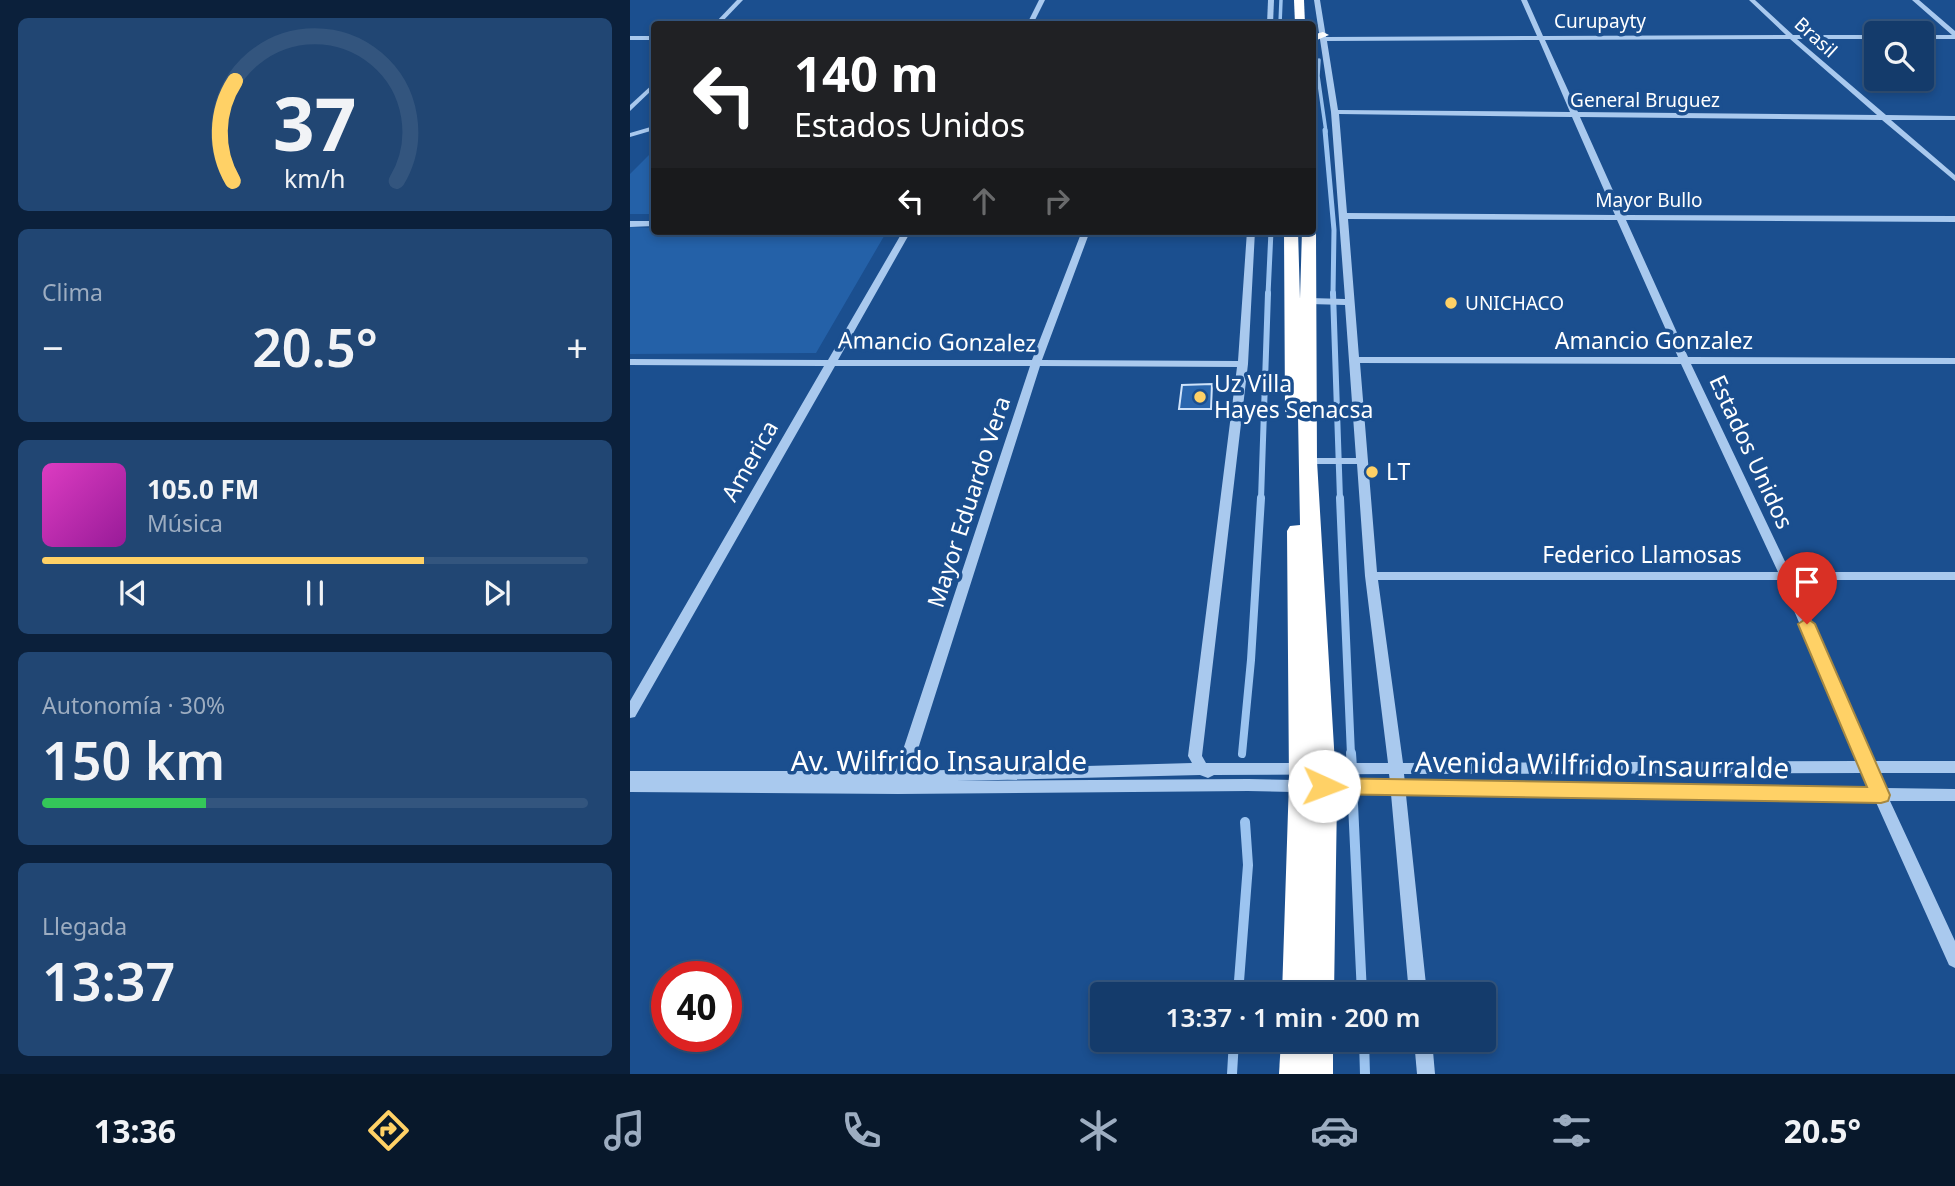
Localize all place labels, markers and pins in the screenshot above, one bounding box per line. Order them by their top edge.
place label: UNICHACO [1465,290,1564,316]
marker: UNICHACO [1443,295,1459,311]
place label: Uz Villa Hayes Senacsa [1214,367,1373,425]
marker: Uz Villa Hayes Senacsa [1192,389,1208,405]
place label: LT [1386,455,1411,487]
marker: LT [1364,464,1380,480]
pin [1777,552,1837,624]

